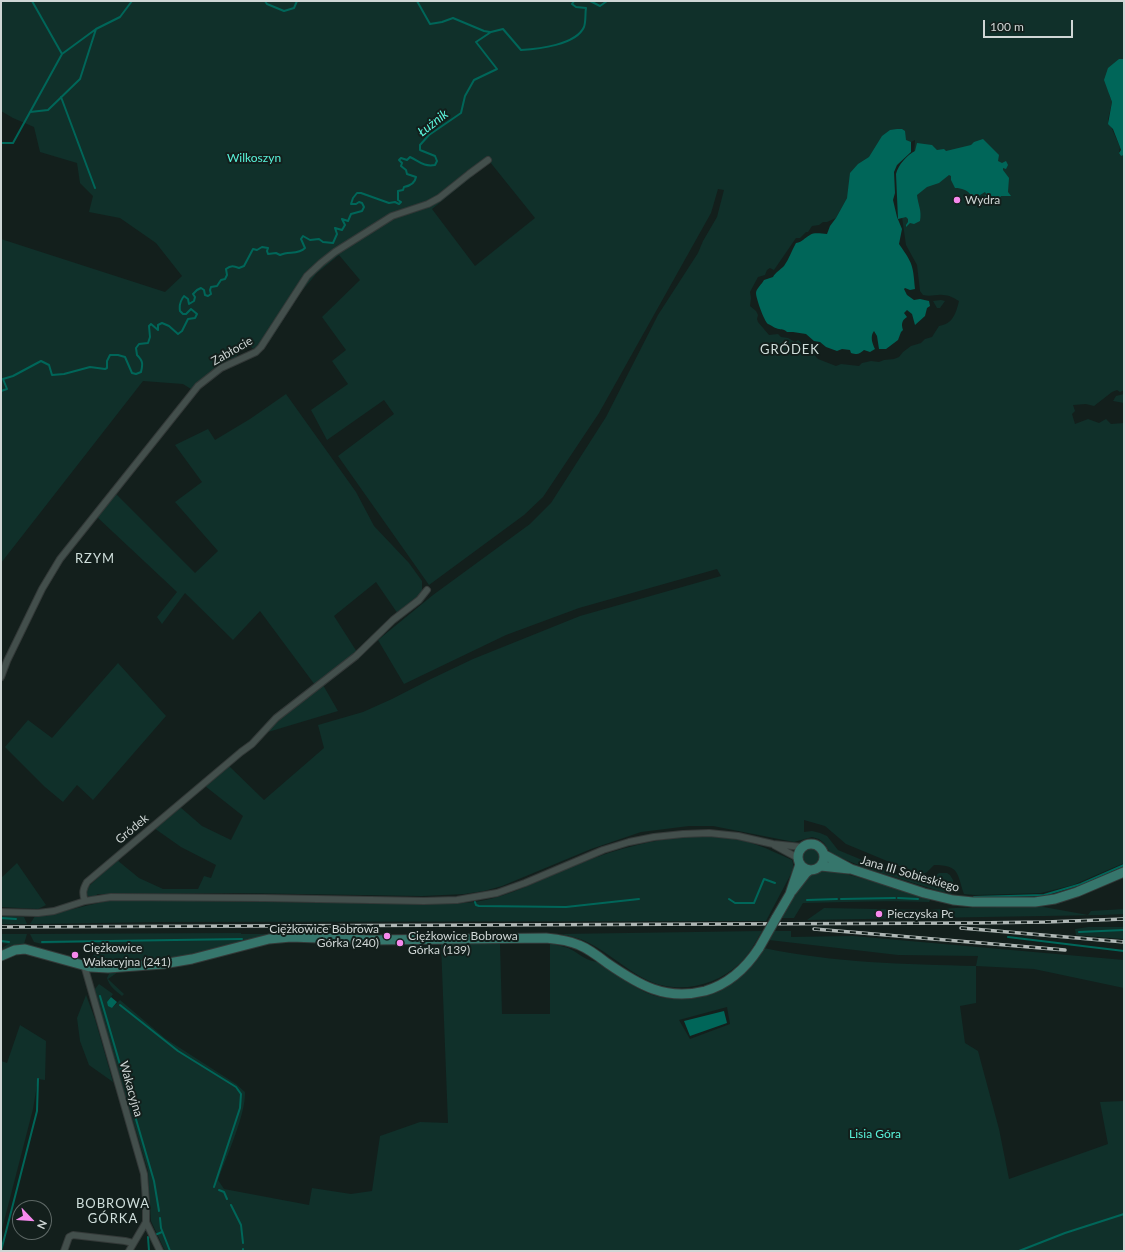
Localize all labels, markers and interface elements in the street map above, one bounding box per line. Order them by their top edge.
scale bar [985,12,1075,38]
text: 100 m [990,19,1024,34]
water label: Łużnik [415,106,451,140]
park label: Wilkoszyn [227,151,281,165]
place label: Wydra [965,193,1000,207]
marker: Wydra [952,195,962,205]
street label: Zabłocie [209,333,255,369]
district label: GRÓDEK [760,342,820,358]
district label: RZYM [75,551,115,567]
street label: Gródek [113,811,151,847]
street label: Jana III Sobieskiego [859,853,961,895]
place label: Pieczyska Pc [887,907,954,921]
marker: Pieczyska Pc [874,909,884,919]
place label: Ciężkowice Bobrowa Górka (240) [269,922,379,950]
place label: Ciężkowice Bobrowa Górka (139) [408,929,518,957]
marker: Ciężkowice Bobrowa Górka (240) [382,931,392,941]
marker: Ciężkowice Bobrowa Górka (139) [395,938,405,948]
place label: Ciężkowice Wakacyjna (241) [83,941,171,969]
marker: Ciężkowice Wakacyjna (241) [70,950,80,960]
street label: Wakacyjna [116,1060,146,1118]
park label: Lisia Góra [849,1127,901,1141]
district label: BOBROWA GÓRKA [76,1196,150,1227]
north arrow [12,1200,52,1240]
text: N [35,1218,50,1231]

